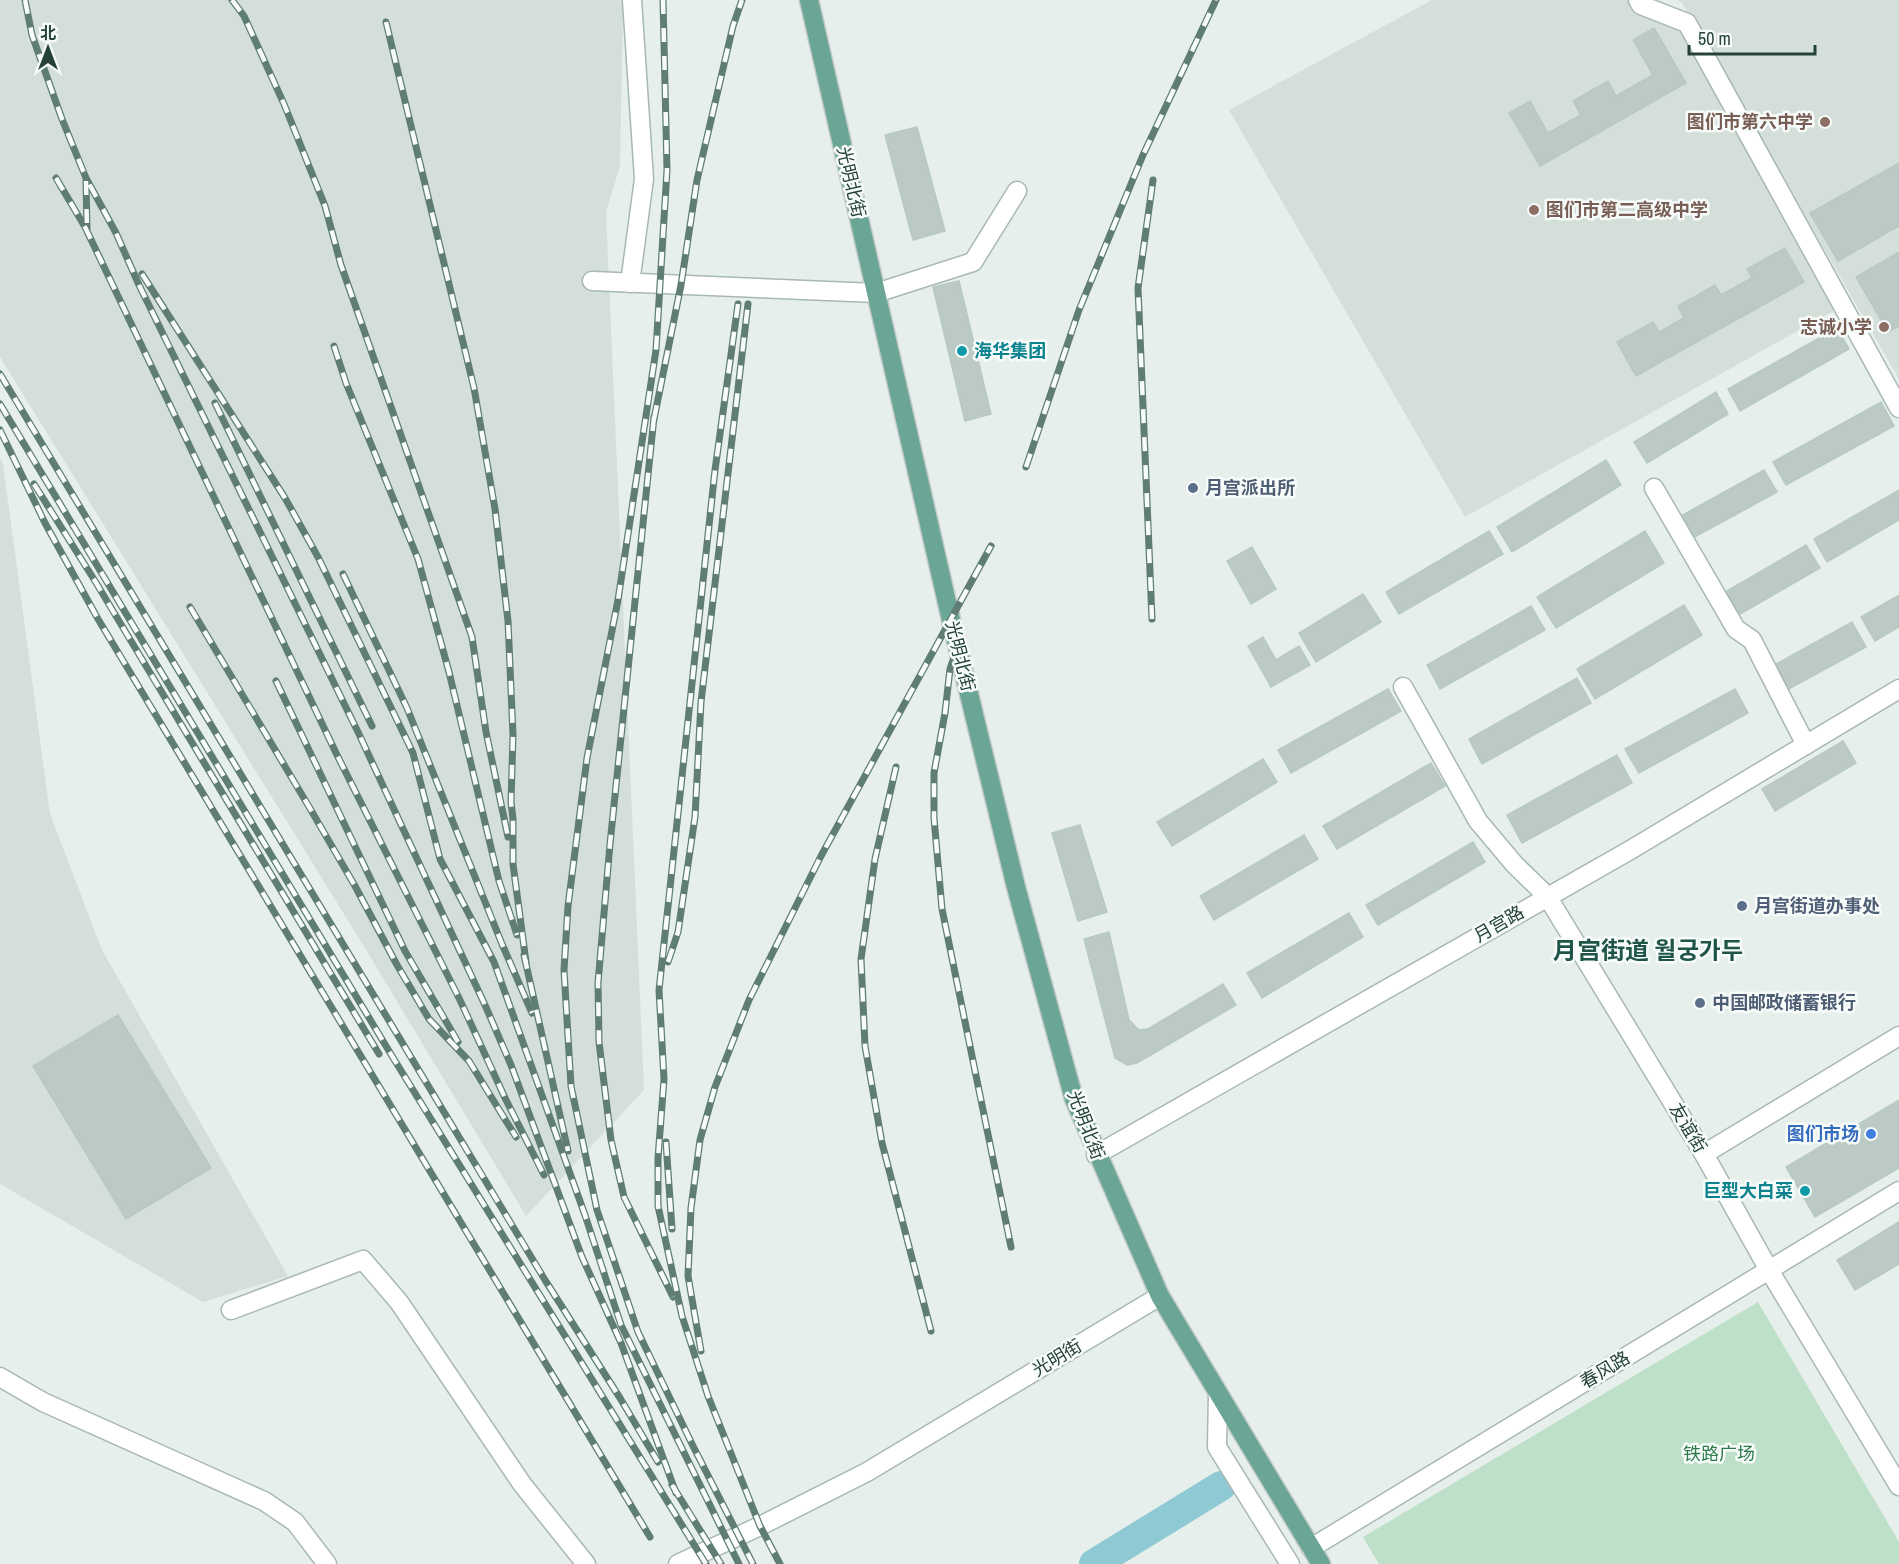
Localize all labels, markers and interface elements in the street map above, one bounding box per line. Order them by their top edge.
north arrow [18,18,78,78]
scale bar [1689,18,1815,56]
text: 北 [40,22,56,44]
text: 50 m [1698,26,1731,51]
place label: 图们市第六中学 [1687,109,1813,134]
marker: 图们市第六中学 [1818,115,1832,129]
street label: 光明北街 [831,144,872,220]
place label: 图们市第二高级中学 [1546,197,1708,222]
marker: 图们市第二高级中学 [1527,203,1541,217]
place label: 志诚小学 [1800,314,1872,339]
marker: 志诚小学 [1877,320,1891,334]
place label: 海华集团 [974,338,1046,363]
marker: 海华集团 [955,344,969,358]
place label: 月宫派出所 [1205,475,1295,500]
marker: 月宫派出所 [1186,481,1200,495]
street label: 光明北街 [940,618,981,694]
place label: 月宫街道办事处 [1754,893,1880,918]
street label: 月宫路 [1469,899,1528,948]
marker: 月宫街道办事处 [1735,899,1749,913]
district label: 月宫街道 월궁가두 [1553,934,1743,966]
place label: 中国邮政储蓄银行 [1712,990,1856,1015]
marker: 中国邮政储蓄银行 [1693,996,1707,1010]
street label: 光明北街 [1062,1087,1111,1163]
street label: 友谊街 [1664,1098,1713,1157]
place label: 图们市场 [1787,1121,1859,1146]
marker: 图们市场 [1864,1127,1878,1141]
place label: 巨型大白菜 [1703,1178,1793,1203]
marker: 巨型大白菜 [1798,1184,1812,1198]
street label: 光明街 [1027,1333,1086,1382]
street label: 春风路 [1575,1345,1634,1394]
park label: 铁路广场 [1683,1441,1755,1466]

